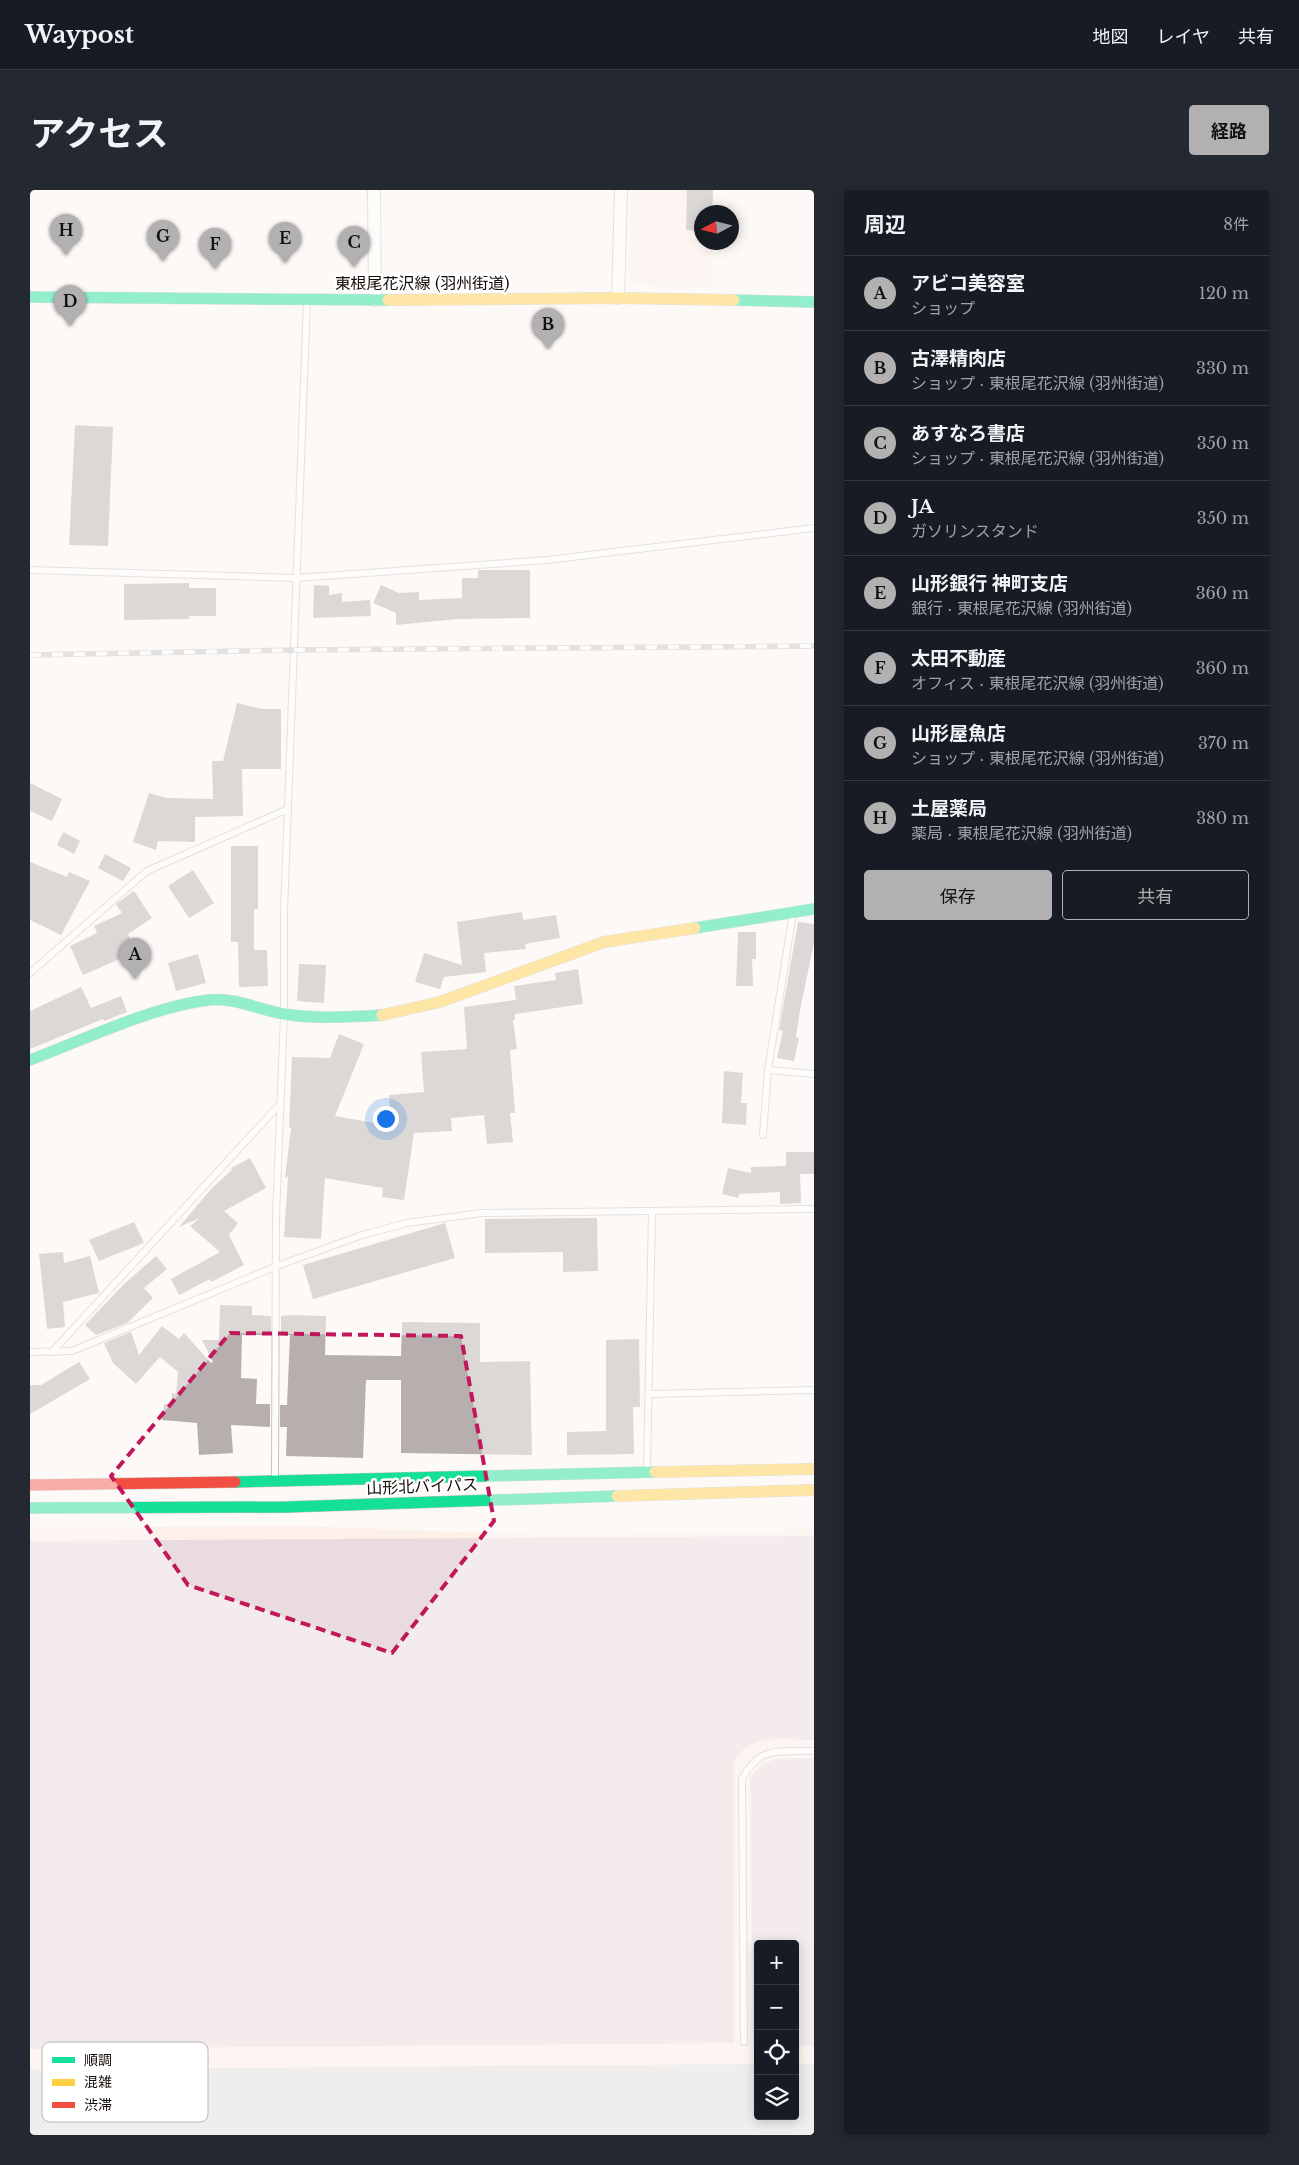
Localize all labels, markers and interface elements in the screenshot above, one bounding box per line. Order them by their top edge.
text: Waypost [25,20,134,49]
text: 地図 [1093,26,1129,48]
text: レイヤ [1157,26,1210,48]
text: 共有 [1238,26,1274,48]
button: 経路 [1189,105,1269,155]
text: アクセス [30,112,168,155]
north arrow [694,205,739,250]
text: 周辺 [864,212,906,238]
pin: H [50,214,82,255]
text: 8件 [1223,214,1249,234]
pin: G [147,220,179,261]
pin: E [269,222,301,263]
pin: C [338,226,370,267]
pin: F [199,228,231,269]
text: アビコ美容室 [911,272,1025,295]
street label: 東根尾花沢線 (羽州街道) [334,273,510,293]
text: A [874,283,886,303]
text: 120 m [1199,283,1249,303]
pin: D [54,285,86,326]
text: ショップ [911,298,975,318]
pin: B [532,308,564,349]
text: 古澤精肉店 [911,347,1006,370]
text: B [874,358,886,378]
text: 330 m [1196,358,1249,378]
text: ショップ · 東根尾花沢線 (羽州街道) [911,373,1164,393]
text: あすなろ書店 [911,422,1025,445]
text: C [873,433,887,453]
text: 350 m [1197,433,1249,453]
text: ショップ · 東根尾花沢線 (羽州街道) [911,448,1164,468]
text: JA [911,495,934,518]
text: D [873,508,887,528]
text: 350 m [1197,508,1249,528]
text: ガソリンスタンド [911,521,1039,541]
text: 山形銀行 神町支店 [911,572,1068,595]
text: E [874,583,886,603]
text: 360 m [1196,583,1249,603]
text: 銀行 · 東根尾花沢線 (羽州街道) [911,598,1132,618]
text: 太田不動産 [911,647,1006,670]
text: F [874,658,886,678]
text: 360 m [1196,658,1249,678]
text: オフィス · 東根尾花沢線 (羽州街道) [911,673,1164,693]
text: 山形屋魚店 [911,722,1006,745]
text: G [873,733,887,753]
text: 370 m [1198,733,1249,753]
text: ショップ · 東根尾花沢線 (羽州街道) [911,748,1164,768]
text: 土屋薬局 [911,797,987,820]
text: H [872,808,888,828]
text: 380 m [1196,808,1249,828]
text: 薬局 · 東根尾花沢線 (羽州街道) [911,823,1132,843]
button: 保存 [864,870,1052,920]
button: 共有 [1062,870,1249,920]
pin: A [119,938,151,979]
your location [373,1106,399,1132]
street label: 山形北バイパス [366,1474,478,1498]
map controls [754,1940,799,2120]
button: + [754,1940,799,1985]
button: − [754,1985,799,2030]
button: locate [754,2030,799,2075]
legend [42,2042,208,2122]
text: 順調 [84,2051,112,2069]
text: 混雑 [84,2073,112,2091]
button: layers [754,2075,799,2120]
text: 渋滞 [84,2096,112,2114]

